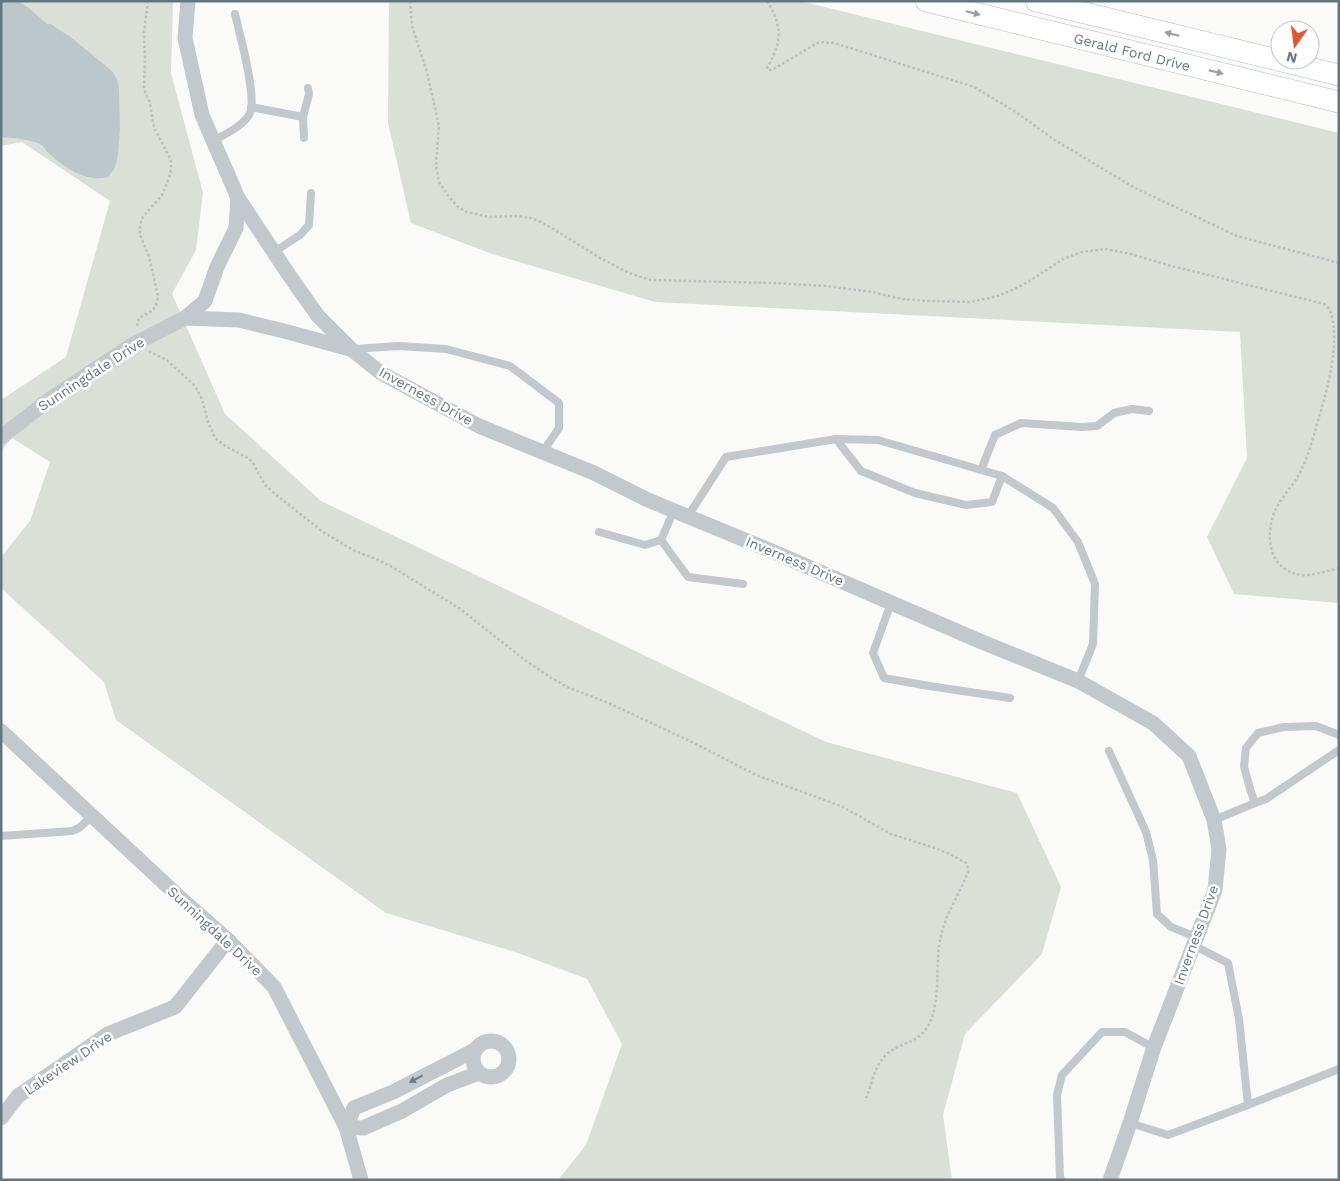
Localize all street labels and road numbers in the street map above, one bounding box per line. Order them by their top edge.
street label: Gerald Ford Drive [1072,30,1192,74]
street label: Sunningdale Drive [35,334,147,414]
street label: Inverness Drive [376,364,476,428]
street label: Inverness Drive [744,533,846,589]
street label: Sunningdale Drive [164,883,266,979]
street label: Inverness Drive [1171,883,1221,987]
street label: Lakeview Drive [21,1028,115,1098]

